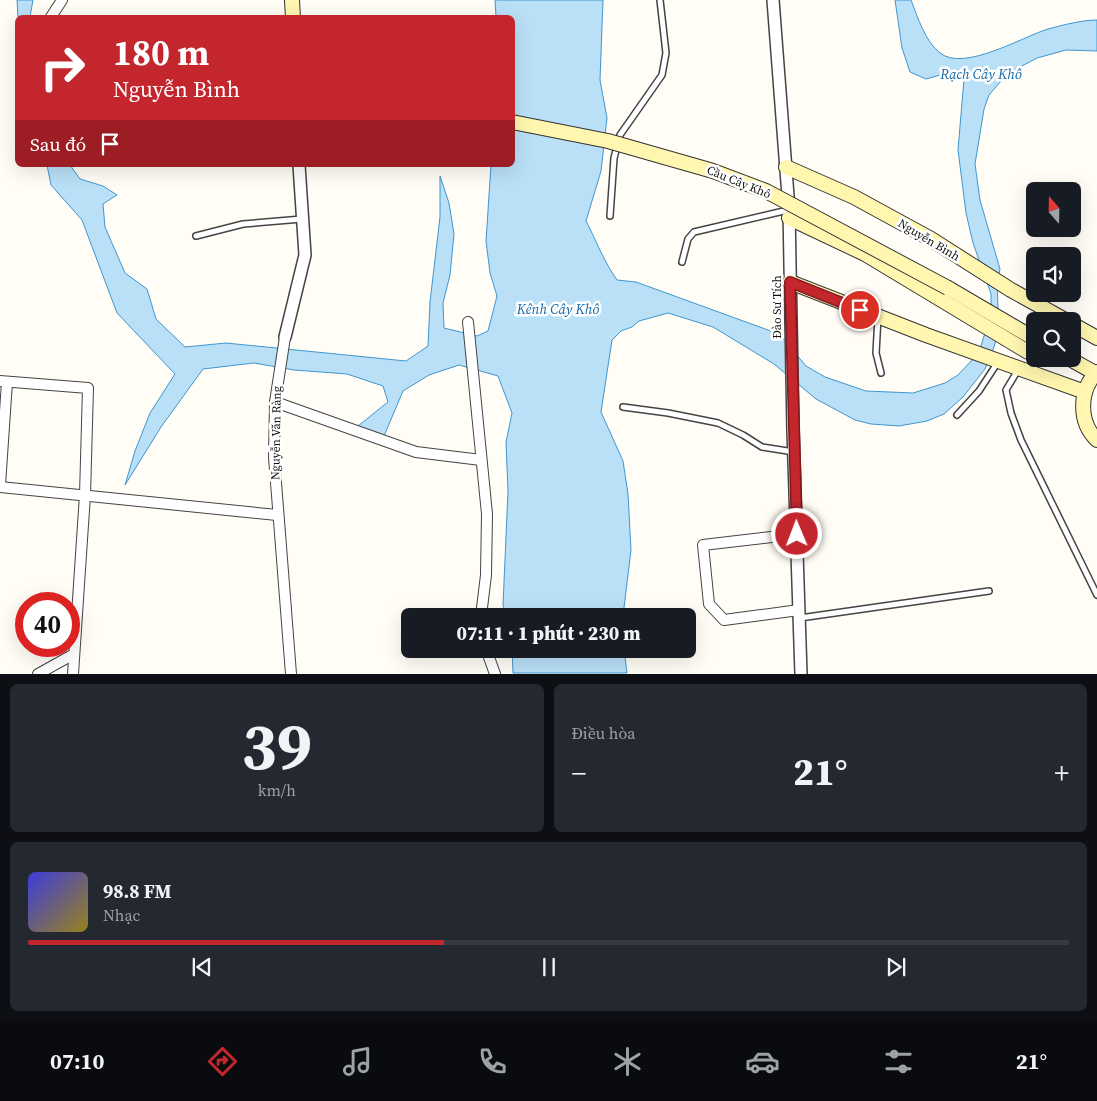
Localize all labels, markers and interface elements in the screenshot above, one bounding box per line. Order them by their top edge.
text: 180 m [113,29,209,77]
icon: right [30,35,95,100]
water label: Rạch Cây Khô [939,64,1022,84]
text: Nguyễn Bình [113,74,240,104]
icon: arrive [96,130,124,158]
text: Sau đó [30,131,86,157]
street label: Cầu Cây Khô [705,162,774,202]
north arrow [1026,182,1081,238]
map controls [1026,182,1081,367]
street label: Nguyễn Bình [895,215,963,265]
button: sound [1026,247,1081,302]
street label: Đào Sư Tích [769,275,785,339]
pin [839,289,881,331]
icon: arrive [846,296,874,324]
water label: Kênh Cây Khô [516,299,599,319]
button: search [1026,312,1081,367]
street label: Nguyễn Văn Ràng [267,386,285,480]
position arrow [770,507,822,559]
speed limit sign: 40 [15,592,80,657]
text: 07:11 · 1 phút · 230 m [456,620,641,646]
text: 39 [242,702,312,791]
text: Điều hòa [572,722,635,744]
text: 21° [793,746,847,798]
text: − [572,754,586,792]
text: + [1054,754,1069,792]
text: km/h [258,779,296,801]
text: 98.8 FM [103,878,172,904]
text: Nhạc [103,904,140,926]
icon: previous [188,953,216,981]
icon: pause [535,953,563,981]
icon: next [882,953,910,981]
icon: directions [205,1044,240,1079]
icon: music [340,1044,375,1079]
icon: phone [475,1044,510,1079]
icon: climate [610,1044,645,1079]
icon: car [745,1044,780,1079]
icon: filters [881,1044,916,1079]
text: 07:10 [50,1046,104,1076]
text: 21° [1016,1046,1047,1076]

